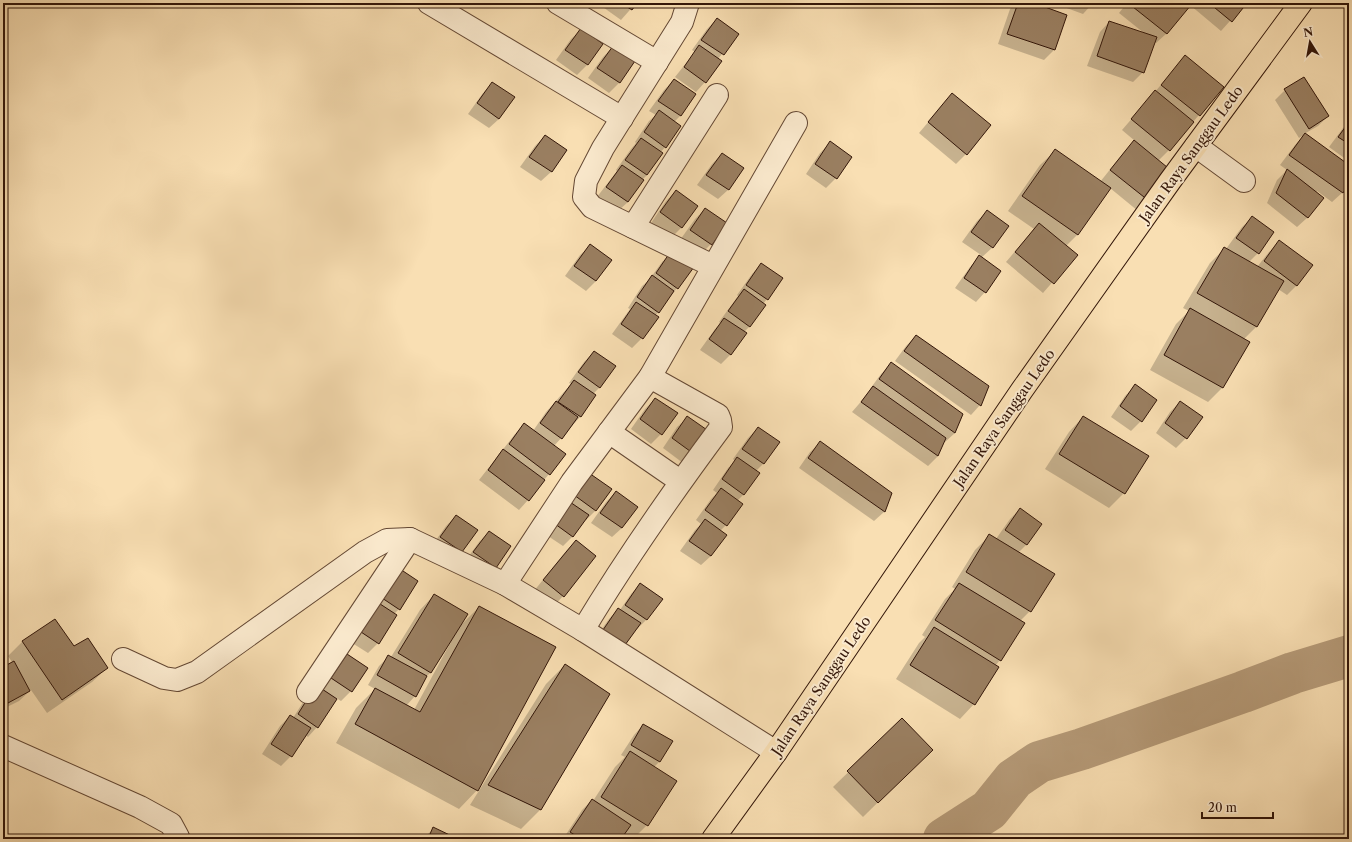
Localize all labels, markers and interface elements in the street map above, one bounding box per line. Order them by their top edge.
north arrow [1290,22,1330,62]
text: N [1302,24,1315,40]
street label: Jalan Raya Sanggau Ledo [1134,82,1247,228]
street label: Jalan Raya Sanggau Ledo [948,345,1059,492]
street label: Jalan Raya Sanggau Ledo [766,613,875,761]
scale bar [1202,794,1273,820]
text: 20 m [1208,800,1237,815]

